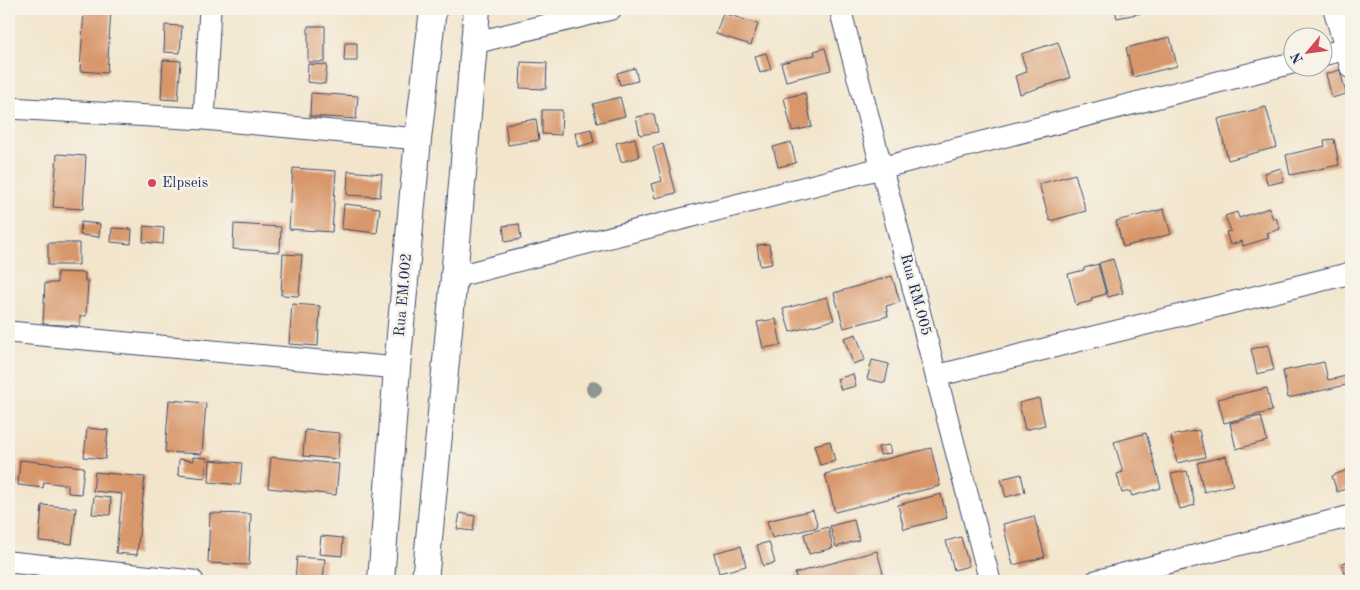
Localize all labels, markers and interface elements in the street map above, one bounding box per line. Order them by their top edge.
north arrow [1282,28,1332,78]
text: N [1289,49,1306,66]
place label: Elpseis [162,176,208,191]
marker: Elpseis [146,177,158,189]
street label: Rua RM.005 [897,252,933,338]
street label: Rua EM.002 [393,253,415,337]

